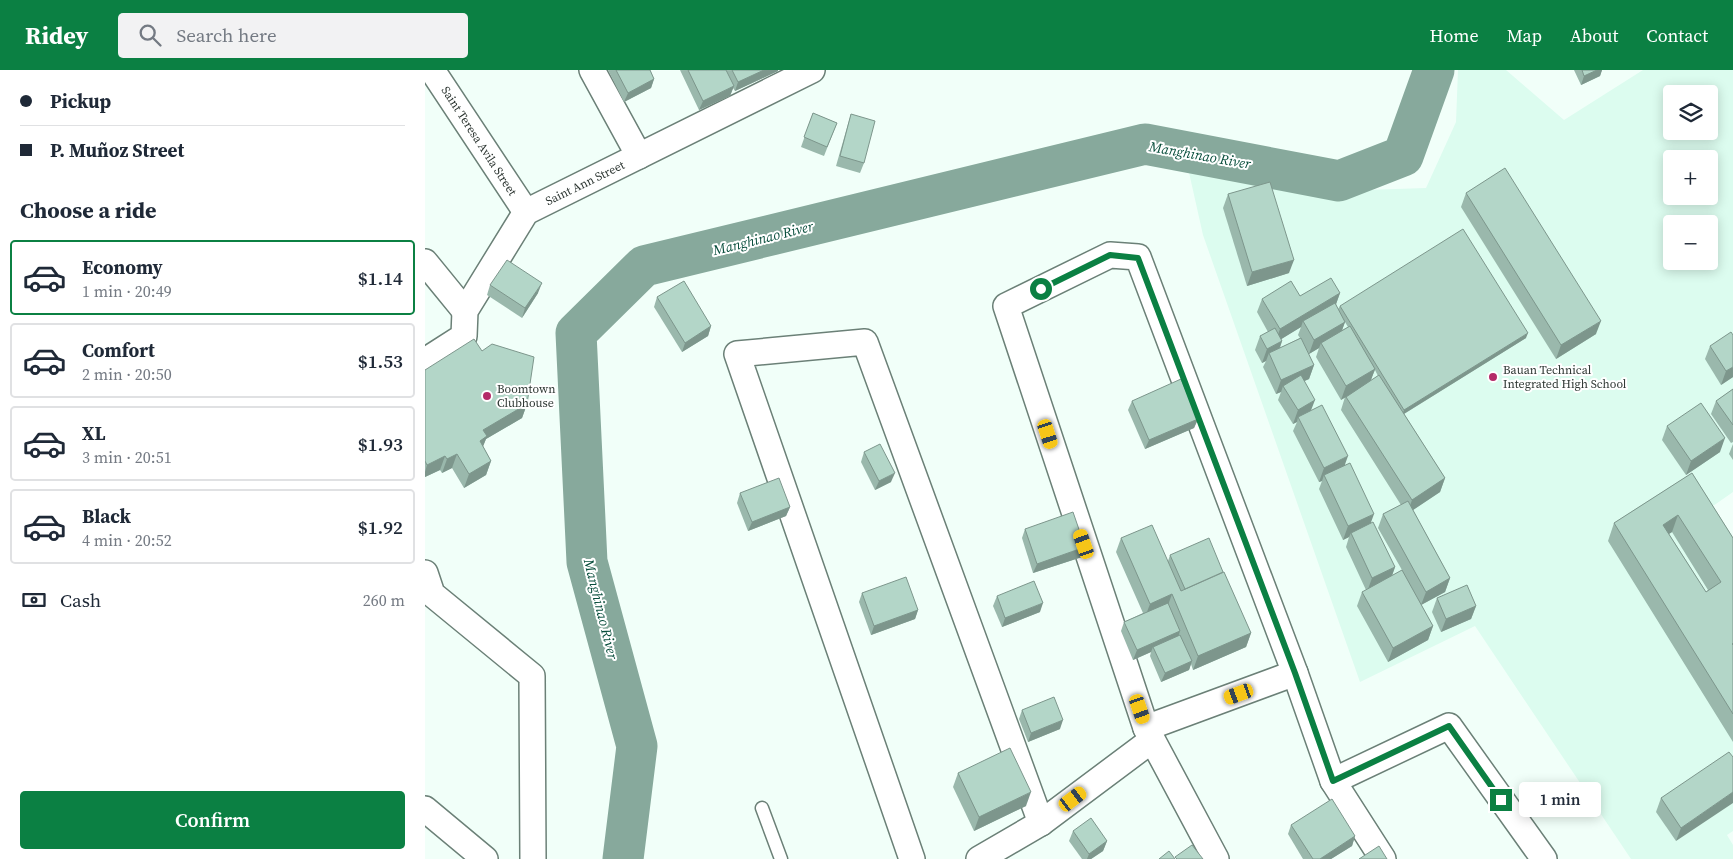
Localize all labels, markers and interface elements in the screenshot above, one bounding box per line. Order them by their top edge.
search box [118,13,468,58]
text: Ridey [25,19,88,52]
icon: search [136,21,164,49]
text: Search here [176,22,277,48]
text: Home [1430,23,1479,48]
text: Map [1507,23,1542,48]
text: About [1570,23,1618,48]
text: Contact [1646,23,1708,48]
street label: Saint Teresa Avila Street [438,83,520,199]
map controls [1663,85,1718,270]
button: layers [1663,85,1718,140]
text: Pickup [50,88,111,114]
water label: Manghinao River [1147,136,1253,174]
text: P. Muñoz Street [50,137,184,163]
button: + [1663,150,1718,205]
street label: Saint Ann Street [543,157,627,209]
text: Choose a ride [20,195,157,225]
button: − [1663,215,1718,270]
water label: Manghinao River [710,216,816,260]
text: Economy [82,254,163,280]
icon: car [22,255,67,300]
text: $1.14 [358,265,403,291]
route start [1030,278,1052,300]
text: 1 min · 20:49 [82,280,172,302]
text: Comfort [82,337,155,363]
icon: car [22,338,67,383]
text: $1.53 [358,348,403,374]
place label: Bauan Technical Integrated High School [1503,362,1627,392]
text: 2 min · 20:50 [82,363,172,385]
marker: Bauan Technical Integrated High School [1487,371,1499,383]
place label: Boomtown Clubhouse [497,381,555,411]
marker: Boomtown Clubhouse [481,390,493,402]
car [1036,417,1059,451]
text: XL [82,420,105,446]
icon: car [22,421,67,466]
text: $1.93 [358,431,403,457]
text: 3 min · 20:51 [82,446,172,468]
text: Black [82,503,131,529]
icon: car [22,504,67,549]
text: $1.92 [358,514,403,540]
car [1072,527,1095,561]
text: 4 min · 20:52 [82,529,172,551]
water label: Manghinao River [579,556,623,662]
icon: cash [20,586,48,614]
text: Cash [60,587,101,613]
text: 260 m [363,589,405,611]
car [1222,682,1255,706]
car [1128,692,1151,726]
callout: 1 min [1519,782,1601,818]
car [1056,784,1089,814]
text: 1 min [1539,788,1581,810]
route end [1490,789,1512,811]
button: Confirm [20,791,405,849]

